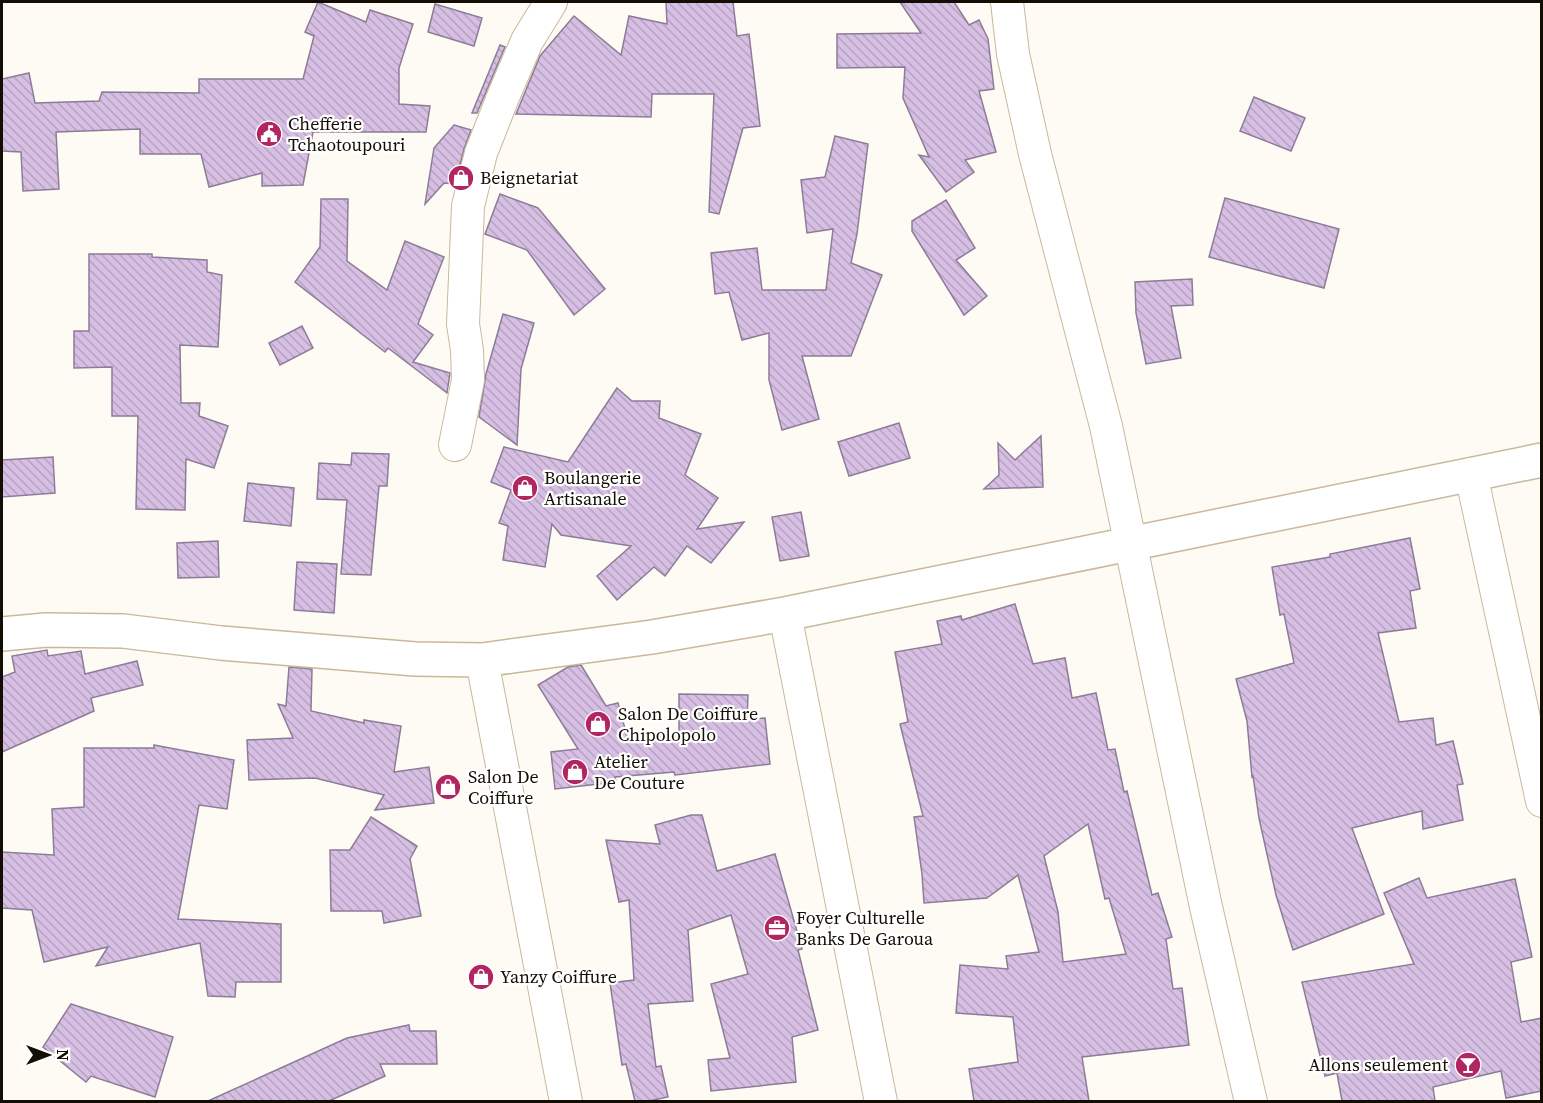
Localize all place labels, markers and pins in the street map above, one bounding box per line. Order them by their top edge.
place label: Chefferie Tchaotoupouri [288,111,405,157]
public building icon: Chefferie Tchaotoupouri [254,119,284,149]
shop icon: Beignetariat [446,163,476,193]
place label: Beignetariat [480,165,578,190]
place label: Boulangerie Artisanale [544,465,641,511]
shop icon: Boulangerie Artisanale [510,473,540,503]
place label: Salon De Coiffure Chipolopolo [618,701,758,747]
shop icon: Salon De Coiffure Chipolopolo [583,709,613,739]
place label: Atelier De Couture [594,749,685,795]
shop icon: Atelier De Couture [560,757,590,787]
place label: Salon De Coiffure [468,764,539,810]
shop icon: Salon De Coiffure [433,772,463,802]
place label: Foyer Culturelle Banks De Garoua [796,905,934,951]
office icon: Foyer Culturelle Banks De Garoua [762,913,792,943]
shop icon: Yanzy Coiffure [466,962,496,992]
place label: Yanzy Coiffure [500,964,617,989]
bar icon: Allons seulement [1453,1050,1483,1080]
place label: Allons seulement [1308,1052,1448,1077]

